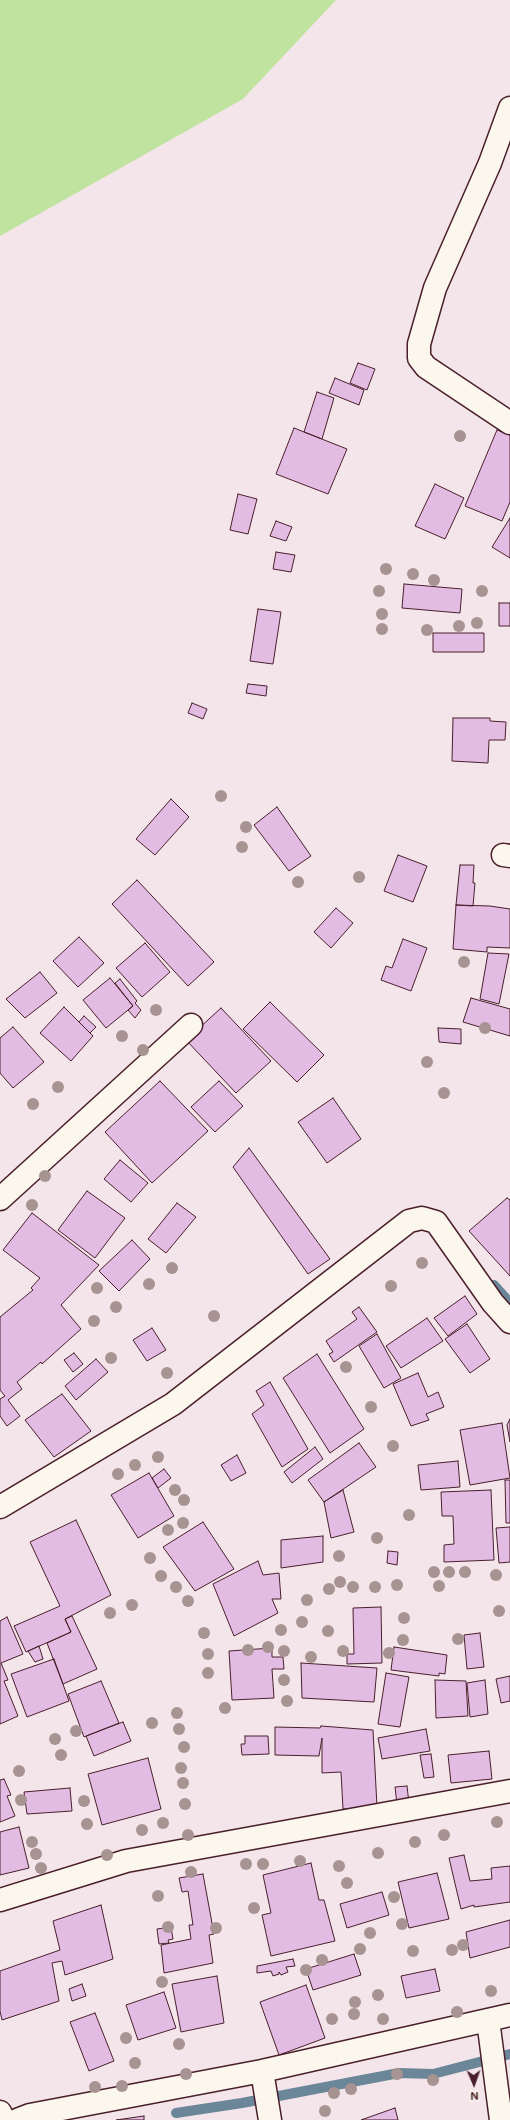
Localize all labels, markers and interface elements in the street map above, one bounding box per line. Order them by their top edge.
north arrow [454,2064,494,2104]
text: N [470,2089,479,2104]

